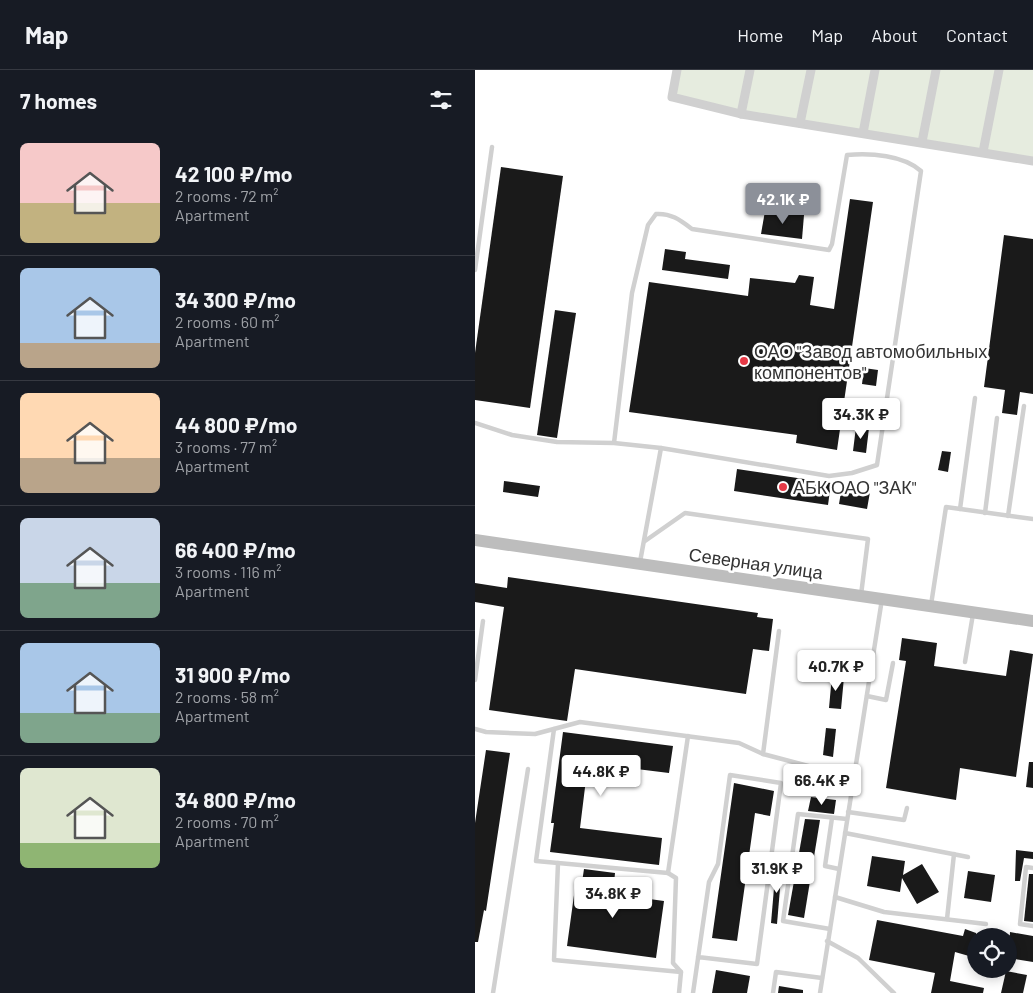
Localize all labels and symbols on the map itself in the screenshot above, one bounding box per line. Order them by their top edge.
pin: 42.1K ₽ [737,182,829,225]
place label: ОАО "Завод автомобильных компонентов" [754,340,987,383]
marker: ОАО "Завод автомобильных компонентов" [738,355,750,367]
pin: 34.3K ₽ [815,398,907,440]
place label: АБК ОАО "ЗАК" [793,476,917,498]
marker: АБК ОАО "ЗАК" [777,481,789,493]
street label: Северная улица [688,543,825,583]
pin: 40.7K ₽ [790,650,882,692]
pin: 44.8K ₽ [555,754,647,797]
pin: 66.4K ₽ [776,764,868,806]
pin: 31.9K ₽ [731,852,823,894]
pin: 34.8K ₽ [567,876,659,919]

